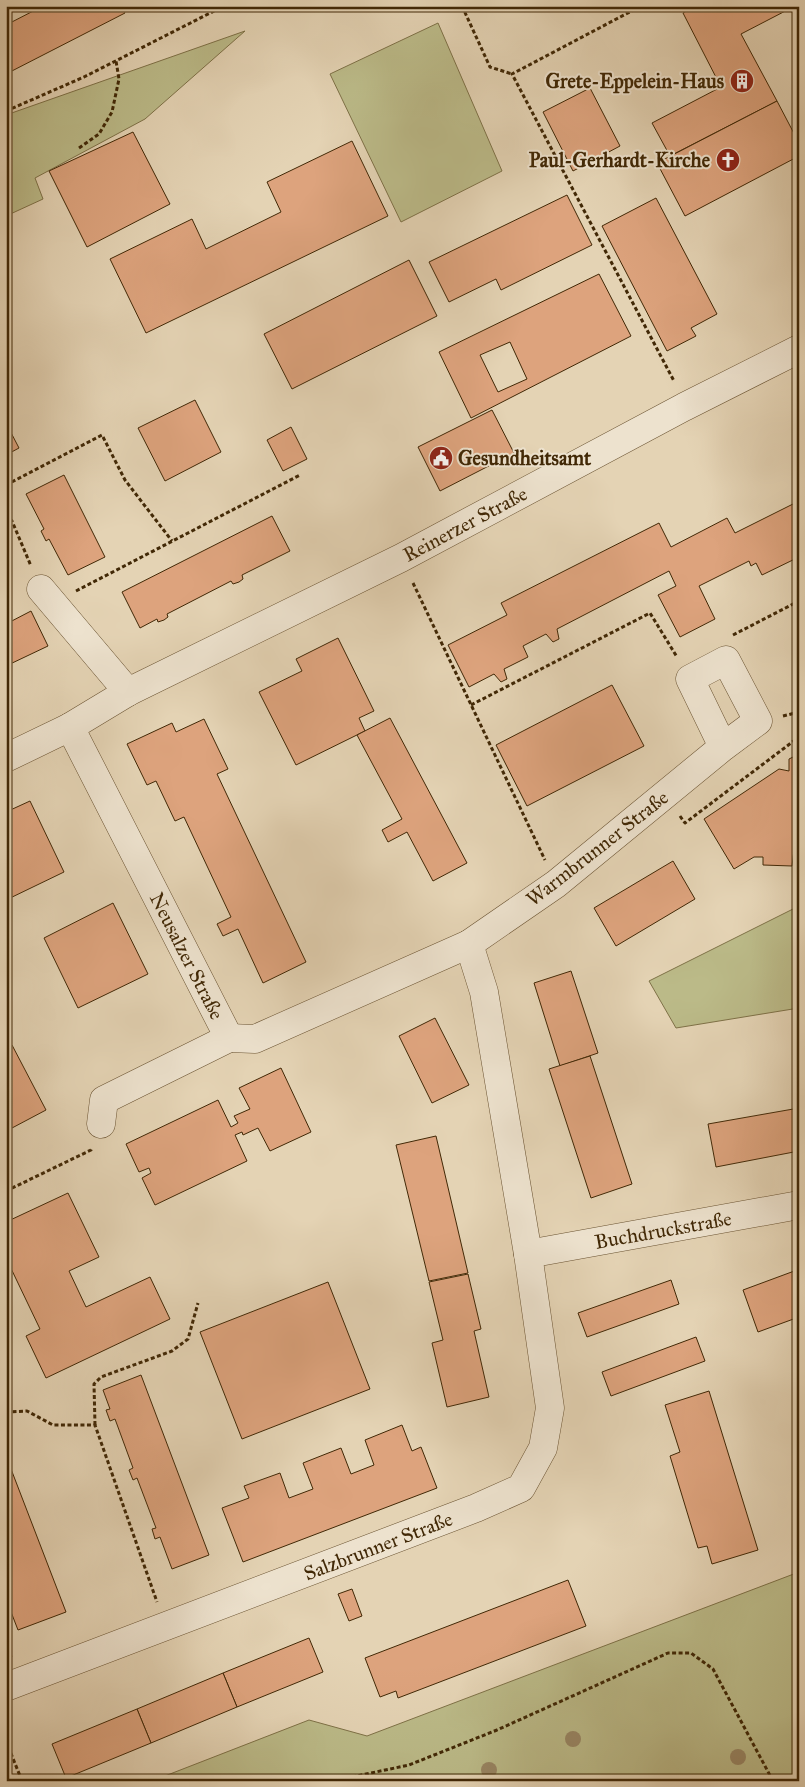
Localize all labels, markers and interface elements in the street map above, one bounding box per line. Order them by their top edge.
building icon: Grete-Eppelein-Haus [729,68,755,94]
place label: Grete-Eppelein-Haus [545,69,725,94]
church icon: Paul-Gerhardt-Kirche [715,147,741,173]
place label: Paul-Gerhardt-Kirche [529,148,711,172]
public building icon: Gesundheitsamt [428,445,454,471]
place label: Gesundheitsamt [458,446,592,470]
street label: Reinerzer Straße [399,481,531,567]
street label: Warmbrunner Straße [521,785,673,911]
street label: Neusalzer Straße [145,888,229,1024]
street label: Buchdruckstraße [593,1206,733,1254]
street label: Salzbrunner Straße [300,1507,456,1585]

